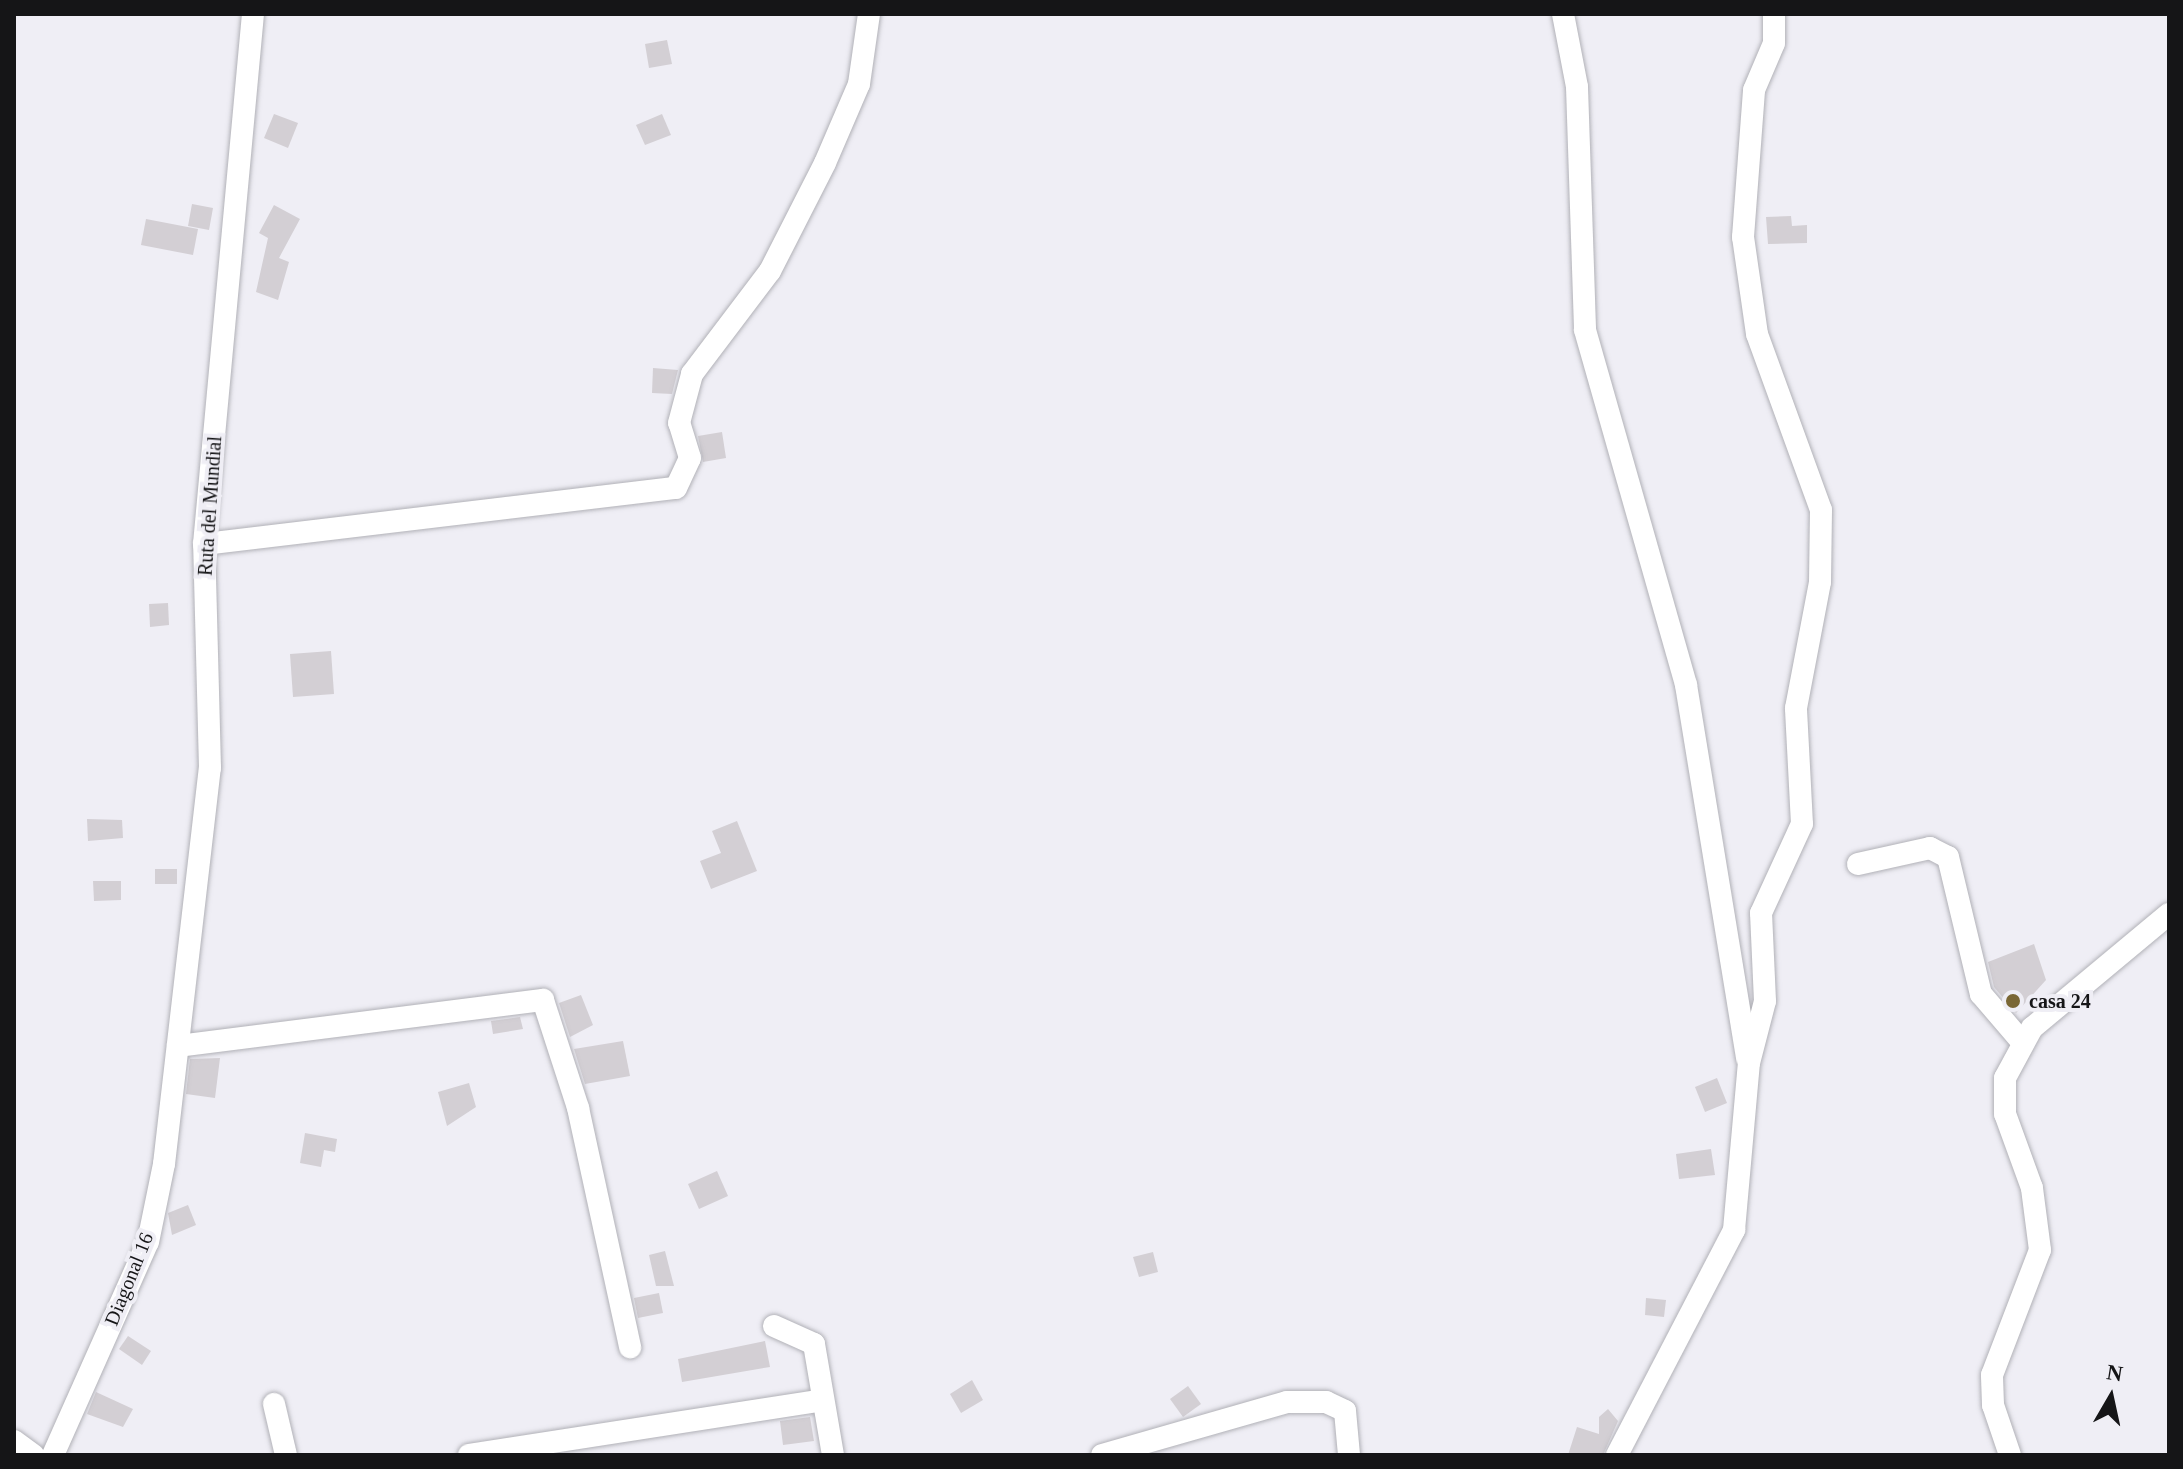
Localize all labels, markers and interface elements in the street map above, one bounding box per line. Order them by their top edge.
street label: Ruta del Mundial [193,435,227,577]
place label: casa 24 [2029,989,2091,1013]
marker: casa 24 [2004,992,2022,1010]
street label: Diagonal 16 [99,1229,159,1329]
north arrow [2071,1357,2151,1437]
text: N [2105,1359,2125,1386]

